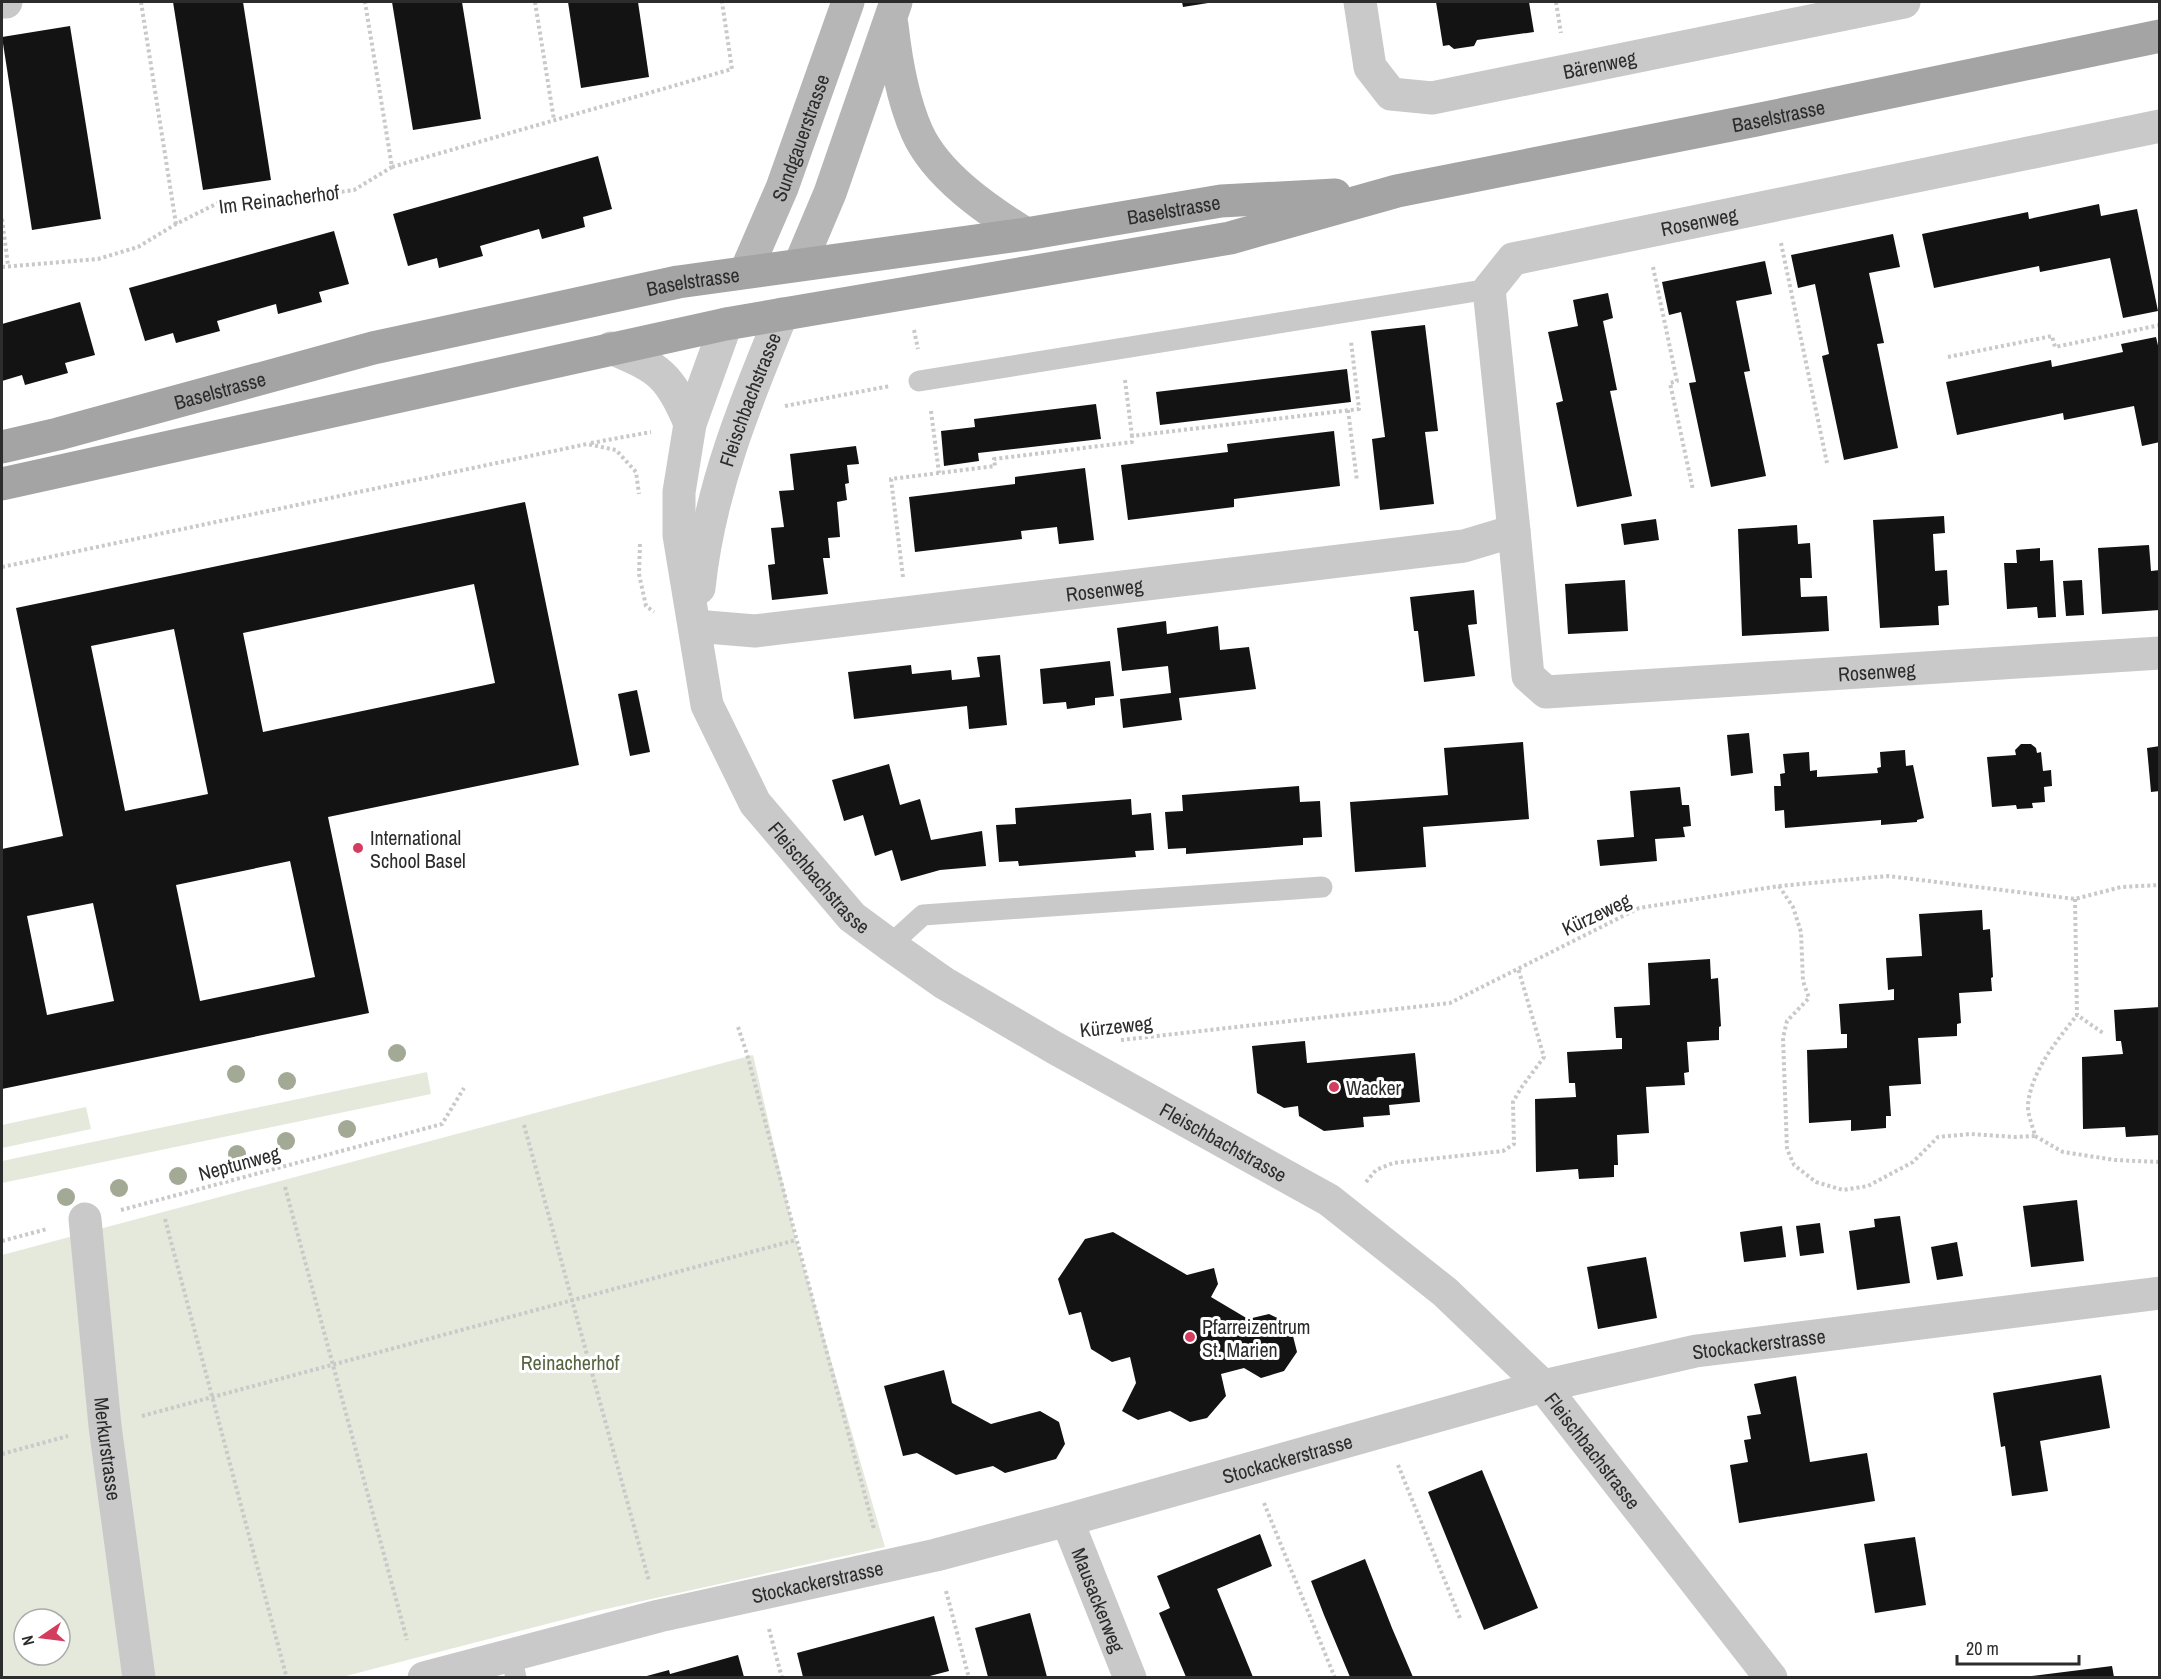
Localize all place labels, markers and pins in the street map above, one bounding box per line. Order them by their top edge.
place label: International School Basel [370,824,466,874]
marker: International School Basel [351,841,365,855]
place label: Wacker [1346,1074,1402,1101]
marker: Wacker [1327,1080,1341,1094]
place label: Pfarreizentrum St. Marien [1202,1313,1310,1363]
marker: Pfarreizentrum St. Marien [1183,1330,1197,1344]

